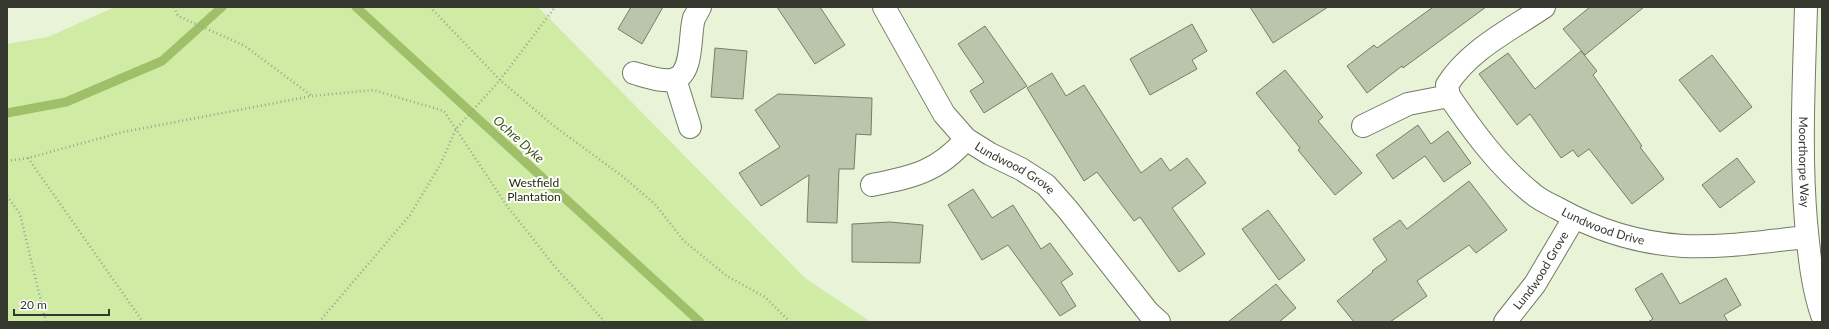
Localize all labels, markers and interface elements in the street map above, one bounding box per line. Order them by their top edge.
water label: Ochre Dyke [490,112,548,166]
street label: Moorthorpe Way [1796,116,1813,209]
street label: Lundwood Grove [972,138,1059,197]
park label: Westfield Plantation [507,175,561,204]
street label: Lundwood Drive [1559,204,1646,248]
street label: Lundwood Grove [1510,228,1571,312]
scale bar [14,291,109,317]
text: 20 m [20,297,47,312]

